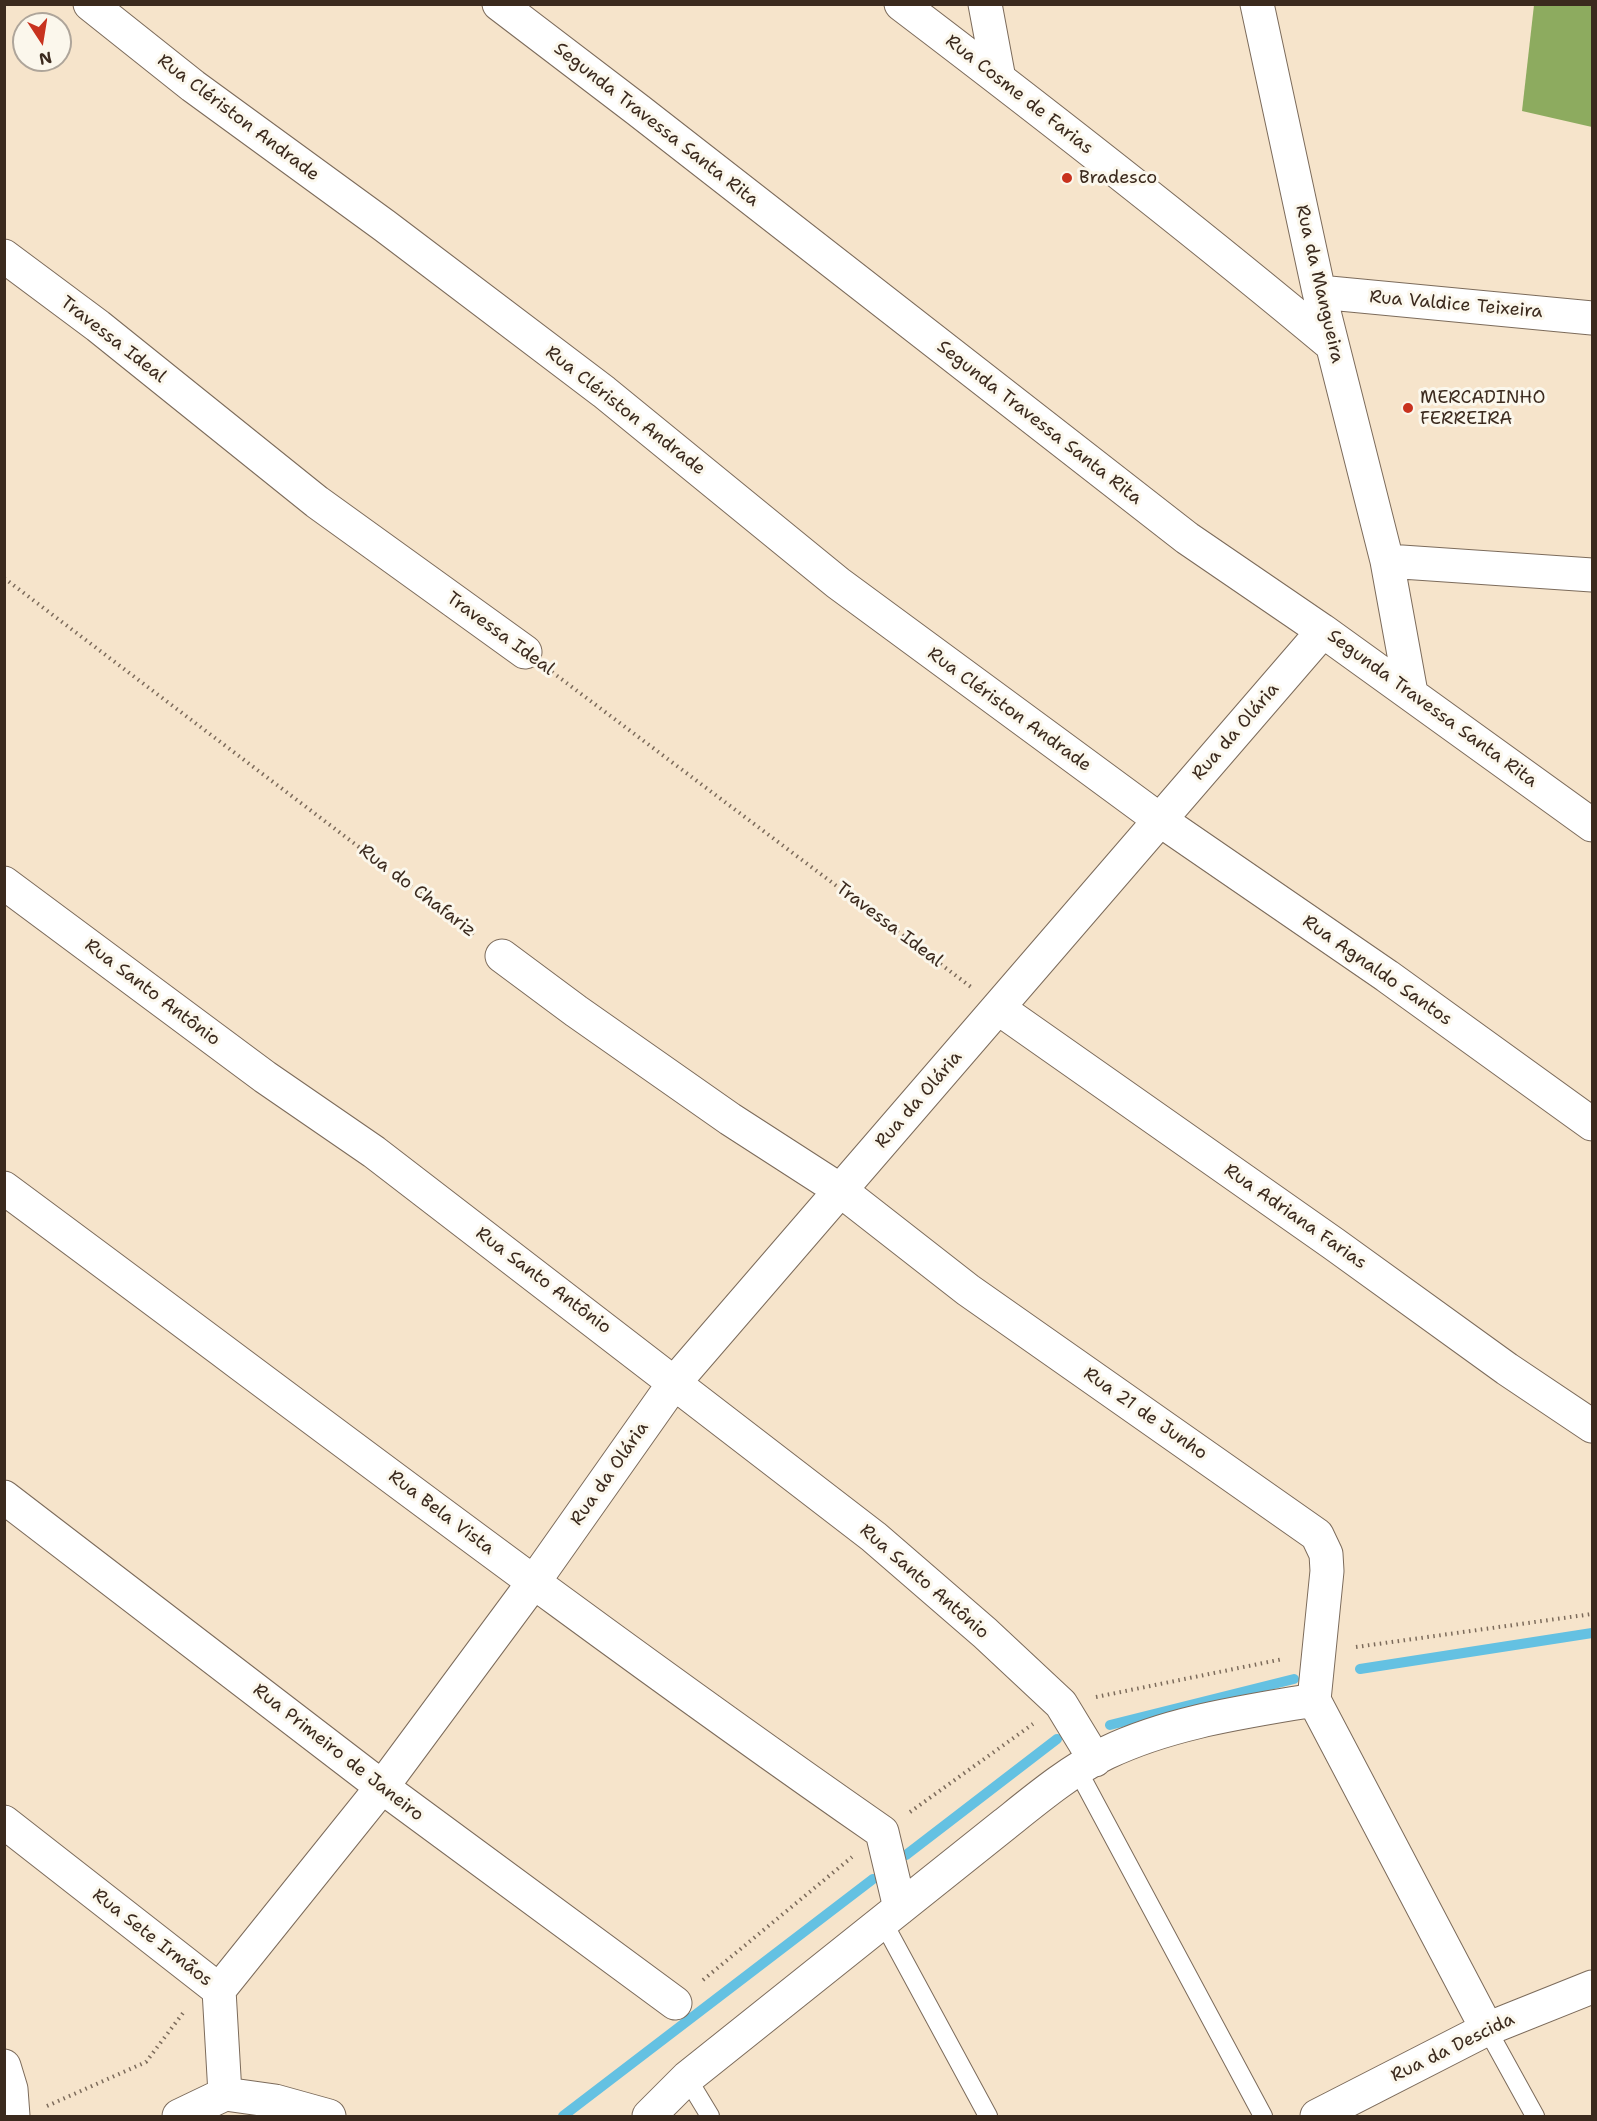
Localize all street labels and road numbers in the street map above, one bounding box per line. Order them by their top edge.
street label: Rua Cosme de Farias [941,31,1097,159]
street label: Segunda Travessa Santa Rita [549,38,763,212]
street label: Rua Clériston Andrade [153,50,323,186]
street label: Rua da Mangueira [1290,203,1348,365]
street label: Rua Valdice Teixeira [1368,287,1544,323]
street label: Travessa Ideal [56,292,170,388]
street label: Segunda Travessa Santa Rita [932,336,1146,510]
street label: Rua Clériston Andrade [541,342,709,480]
street label: Travessa Ideal [442,588,558,680]
street label: Segunda Travessa Santa Rita [1323,626,1541,792]
street label: Rua Clériston Andrade [923,643,1095,777]
street label: Rua da Olária [1188,679,1284,785]
street label: Rua do Chafariz [354,840,480,942]
street label: Travessa Ideal [831,878,947,972]
street label: Rua Agnaldo Santos [1298,911,1456,1031]
street label: Rua Santo Antônio [80,935,224,1051]
street label: Rua da Olária [871,1047,967,1153]
street label: Rua Adriana Farias [1220,1160,1370,1274]
street label: Rua Santo Antônio [471,1223,615,1339]
street label: Rua 21 de Junho [1079,1363,1211,1465]
street label: Rua da Olária [566,1418,654,1530]
street label: Rua Bela Vista [384,1466,498,1560]
street label: Rua Santo Antônio [855,1520,993,1644]
street label: Rua Primeiro de Janeiro [248,1680,428,1826]
street label: Rua Sete Irmãos [88,1884,216,1992]
street label: Rua da Descida [1388,2009,1518,2087]

